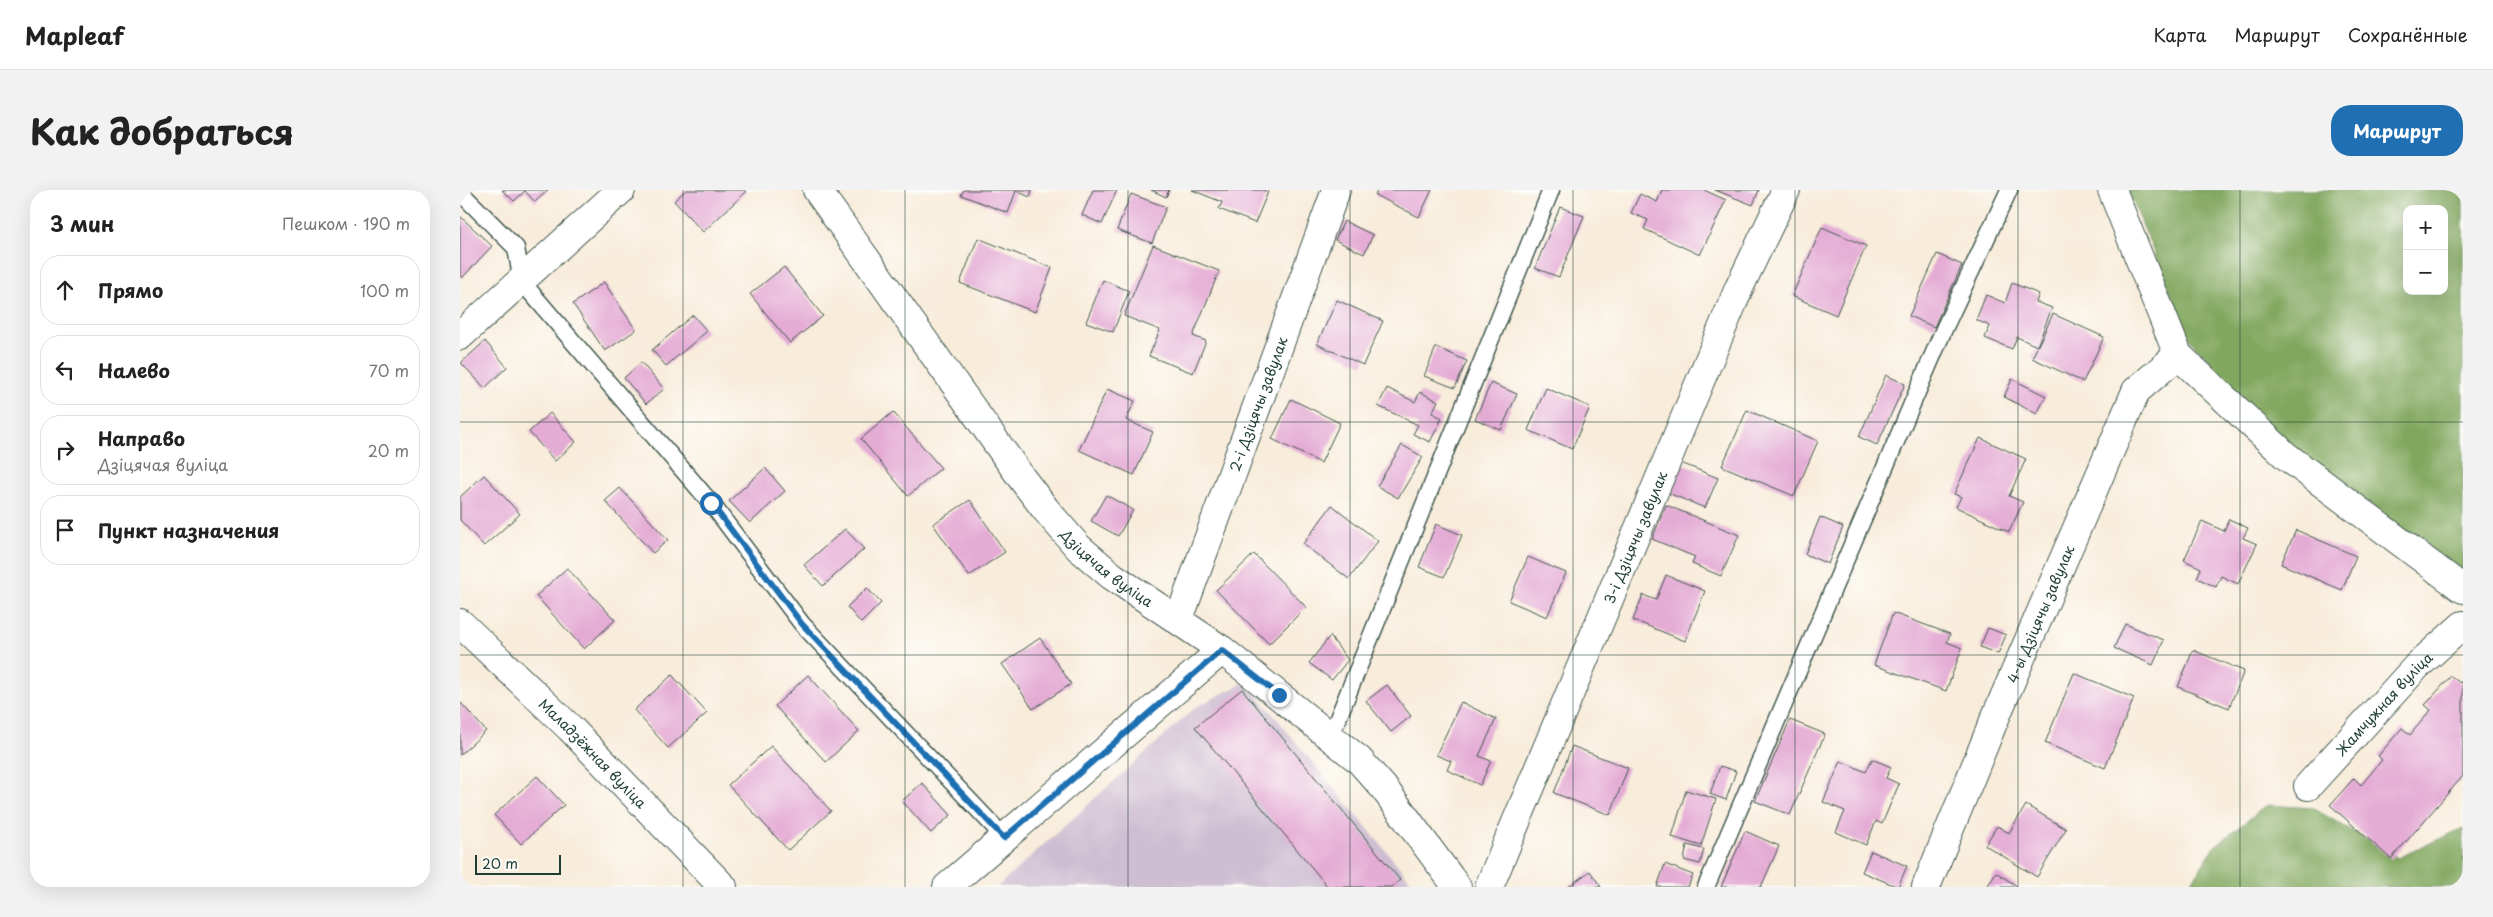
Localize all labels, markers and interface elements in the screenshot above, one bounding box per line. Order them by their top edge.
text: Mapleaf [25,17,124,53]
text: Карта [2154,21,2206,48]
text: Маршрут [2234,21,2320,48]
text: Сохранённые [2348,21,2468,48]
text: Как добраться [30,104,294,157]
button: Маршрут [2331,105,2463,156]
map controls [2403,205,2448,295]
button: + [2403,205,2448,250]
text: 3 мин [50,207,114,239]
text: Пешком · 190 m [282,211,410,235]
button: − [2403,250,2448,295]
icon: ahead [51,276,79,304]
text: Прямо [98,276,163,304]
text: 100 m [360,278,409,302]
street label: 2-і Дзіцячы завулак [1223,333,1292,474]
icon: left [51,356,79,384]
text: Налево [98,356,170,384]
text: 70 m [369,358,409,382]
text: Направо [98,424,185,452]
icon: right [51,436,79,464]
text: 20 m [368,438,409,462]
text: Дзіцячая вуліца [98,452,228,476]
street label: 3-і Дзіцячы завулак [1598,467,1672,607]
route start [700,492,723,515]
icon: arrive [51,516,79,544]
text: Пункт назначения [98,516,279,544]
street label: Дзіцячая вуліца [1055,523,1158,612]
street label: 4-ы Дзіцячы завулак [2001,541,2079,686]
street label: Жамчужная вуліца [2330,646,2437,760]
route end [1268,684,1291,707]
street label: Маладзёжная вуліца [534,693,652,813]
scale bar [475,852,561,875]
text: 20 m [482,853,518,874]

